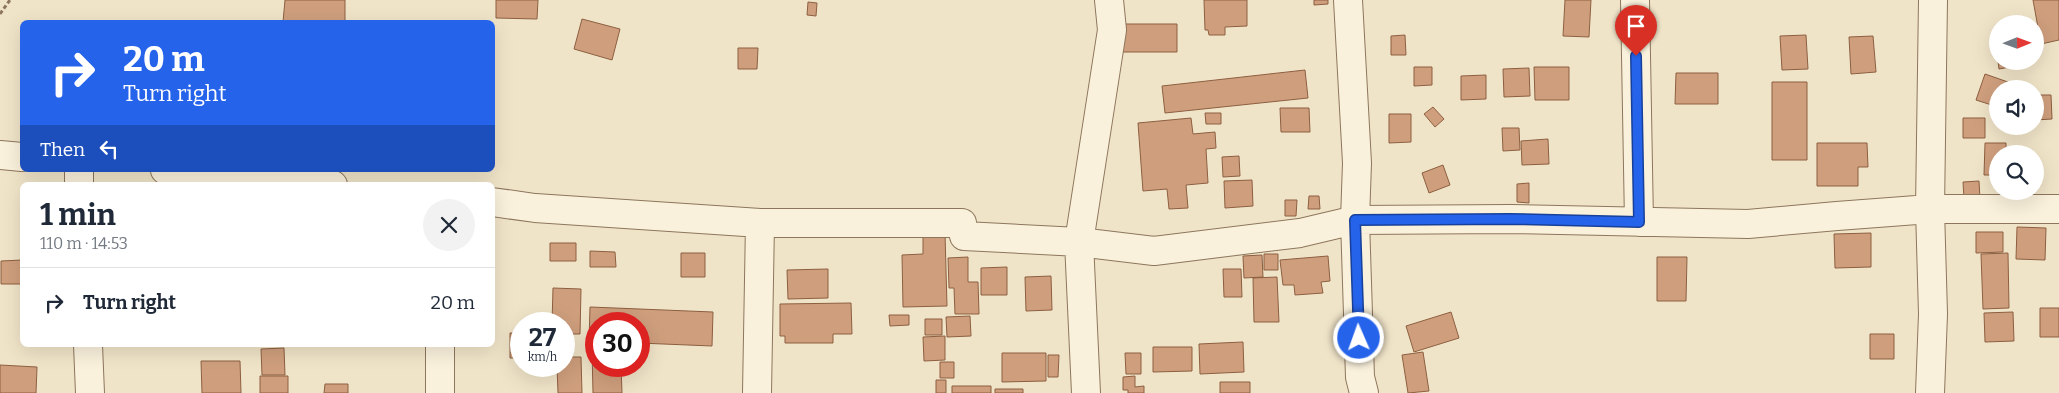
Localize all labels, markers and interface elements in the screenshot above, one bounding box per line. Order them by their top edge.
pin [1615,5,1657,56]
icon: arrive [1622,12,1650,40]
north arrow [1989,15,2044,70]
map controls [1989,15,2044,200]
text: 20 m [123,38,205,80]
icon: right [40,40,105,105]
text: Turn right [123,80,226,107]
button: sound [1989,80,2044,135]
icon: left [95,135,123,163]
text: Then [40,138,85,161]
button: search [1989,145,2044,200]
text: 1 min [40,197,116,233]
button: close [423,199,475,251]
text: 110 m · 14:53 [40,234,128,253]
icon: right [40,289,68,317]
text: Turn right [83,291,176,314]
text: 20 m [431,291,475,314]
position arrow [1332,311,1384,363]
speed limit sign: 30 [585,312,650,377]
text: 27 [529,323,556,353]
text: km/h [528,350,557,364]

